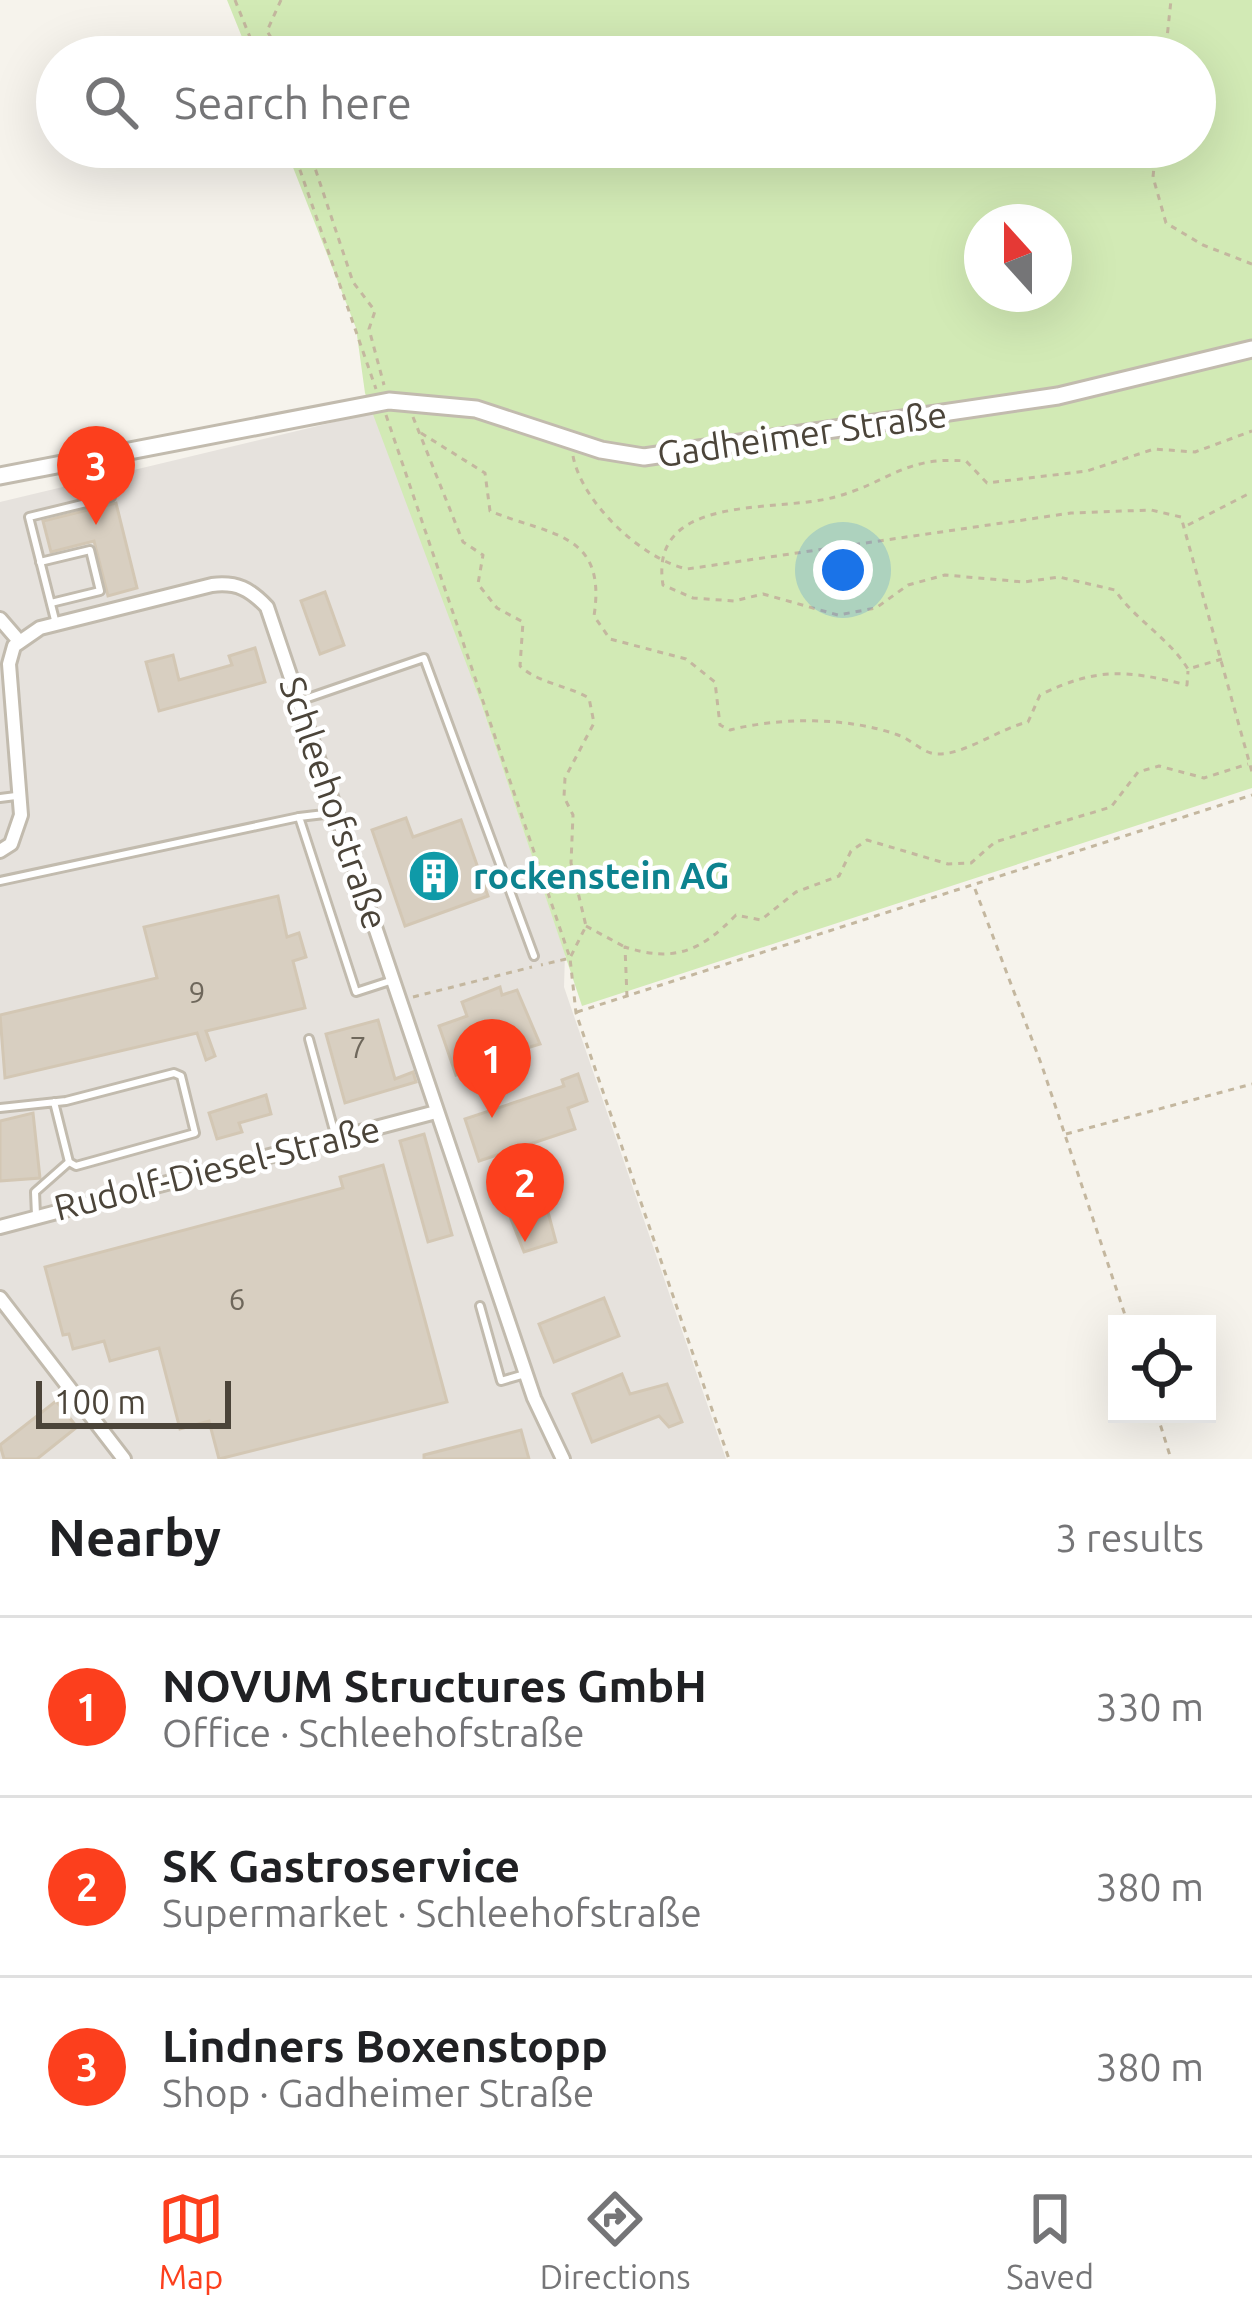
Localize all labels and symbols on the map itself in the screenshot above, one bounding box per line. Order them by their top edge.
north arrow [964,204,1072,312]
street label: Gadheimer Straße [654,393,949,474]
pin: 3 [57,426,135,525]
your location [813,540,873,600]
street label: Schleehofstraße [272,671,397,934]
building icon: rockenstein AG [406,848,462,904]
place label: rockenstein AG [473,855,729,896]
house number: 9 [189,975,205,1009]
pin: 1 [453,1019,531,1118]
house number: 7 [350,1030,366,1064]
street label: Rudolf-Diesel-Straße [50,1107,384,1228]
pin: 2 [486,1143,564,1242]
house number: 6 [229,1282,245,1316]
scale bar [36,1375,231,1428]

